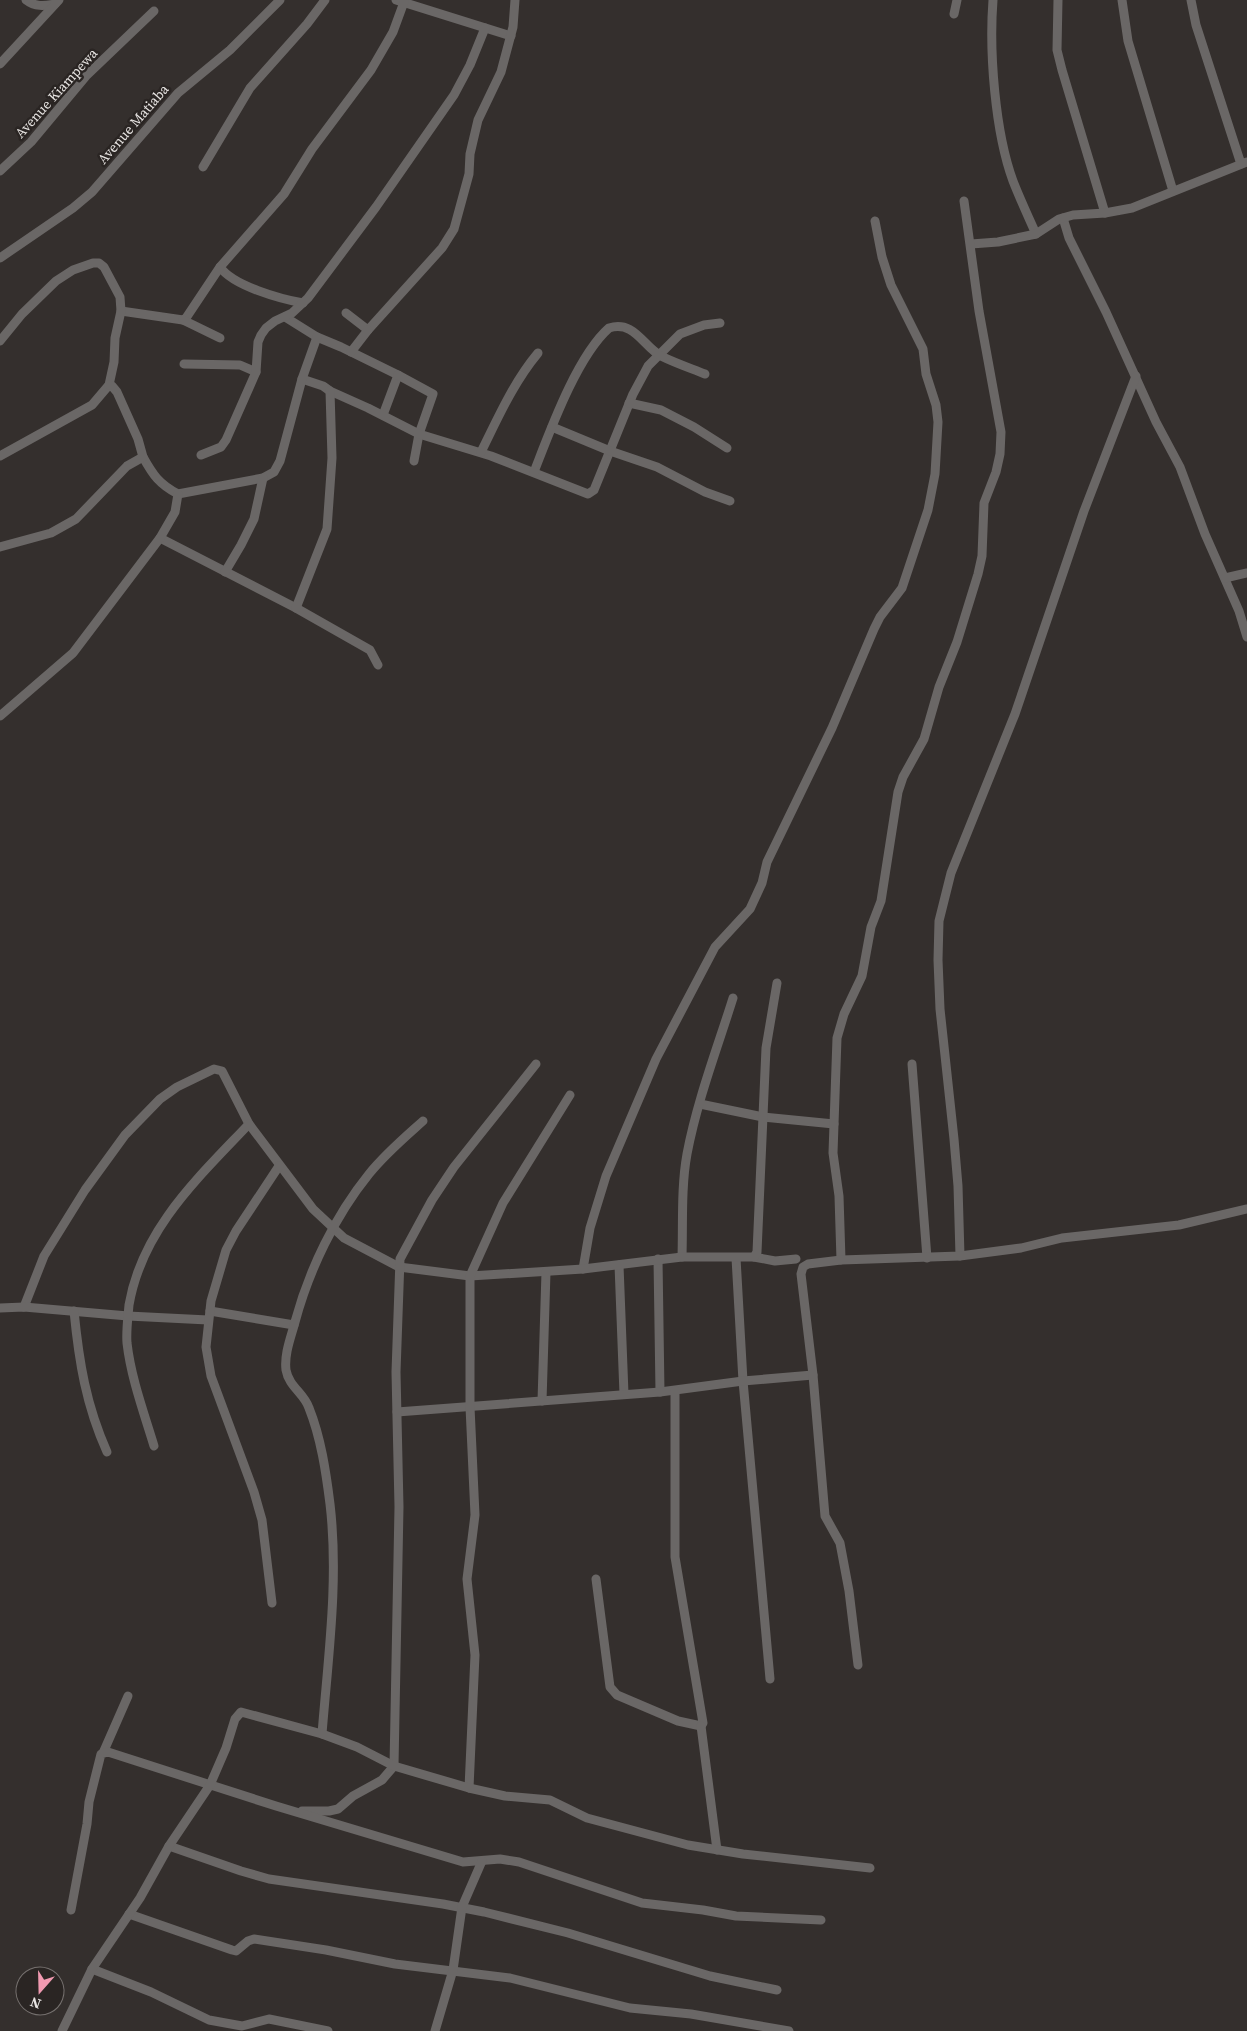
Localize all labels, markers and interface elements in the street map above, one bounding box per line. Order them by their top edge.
street label: Avenue Kiampewa [10,43,102,142]
street label: Avenue Matiaba [93,79,174,168]
north arrow [15,1966,65,2016]
text: N [27,1992,44,2014]

